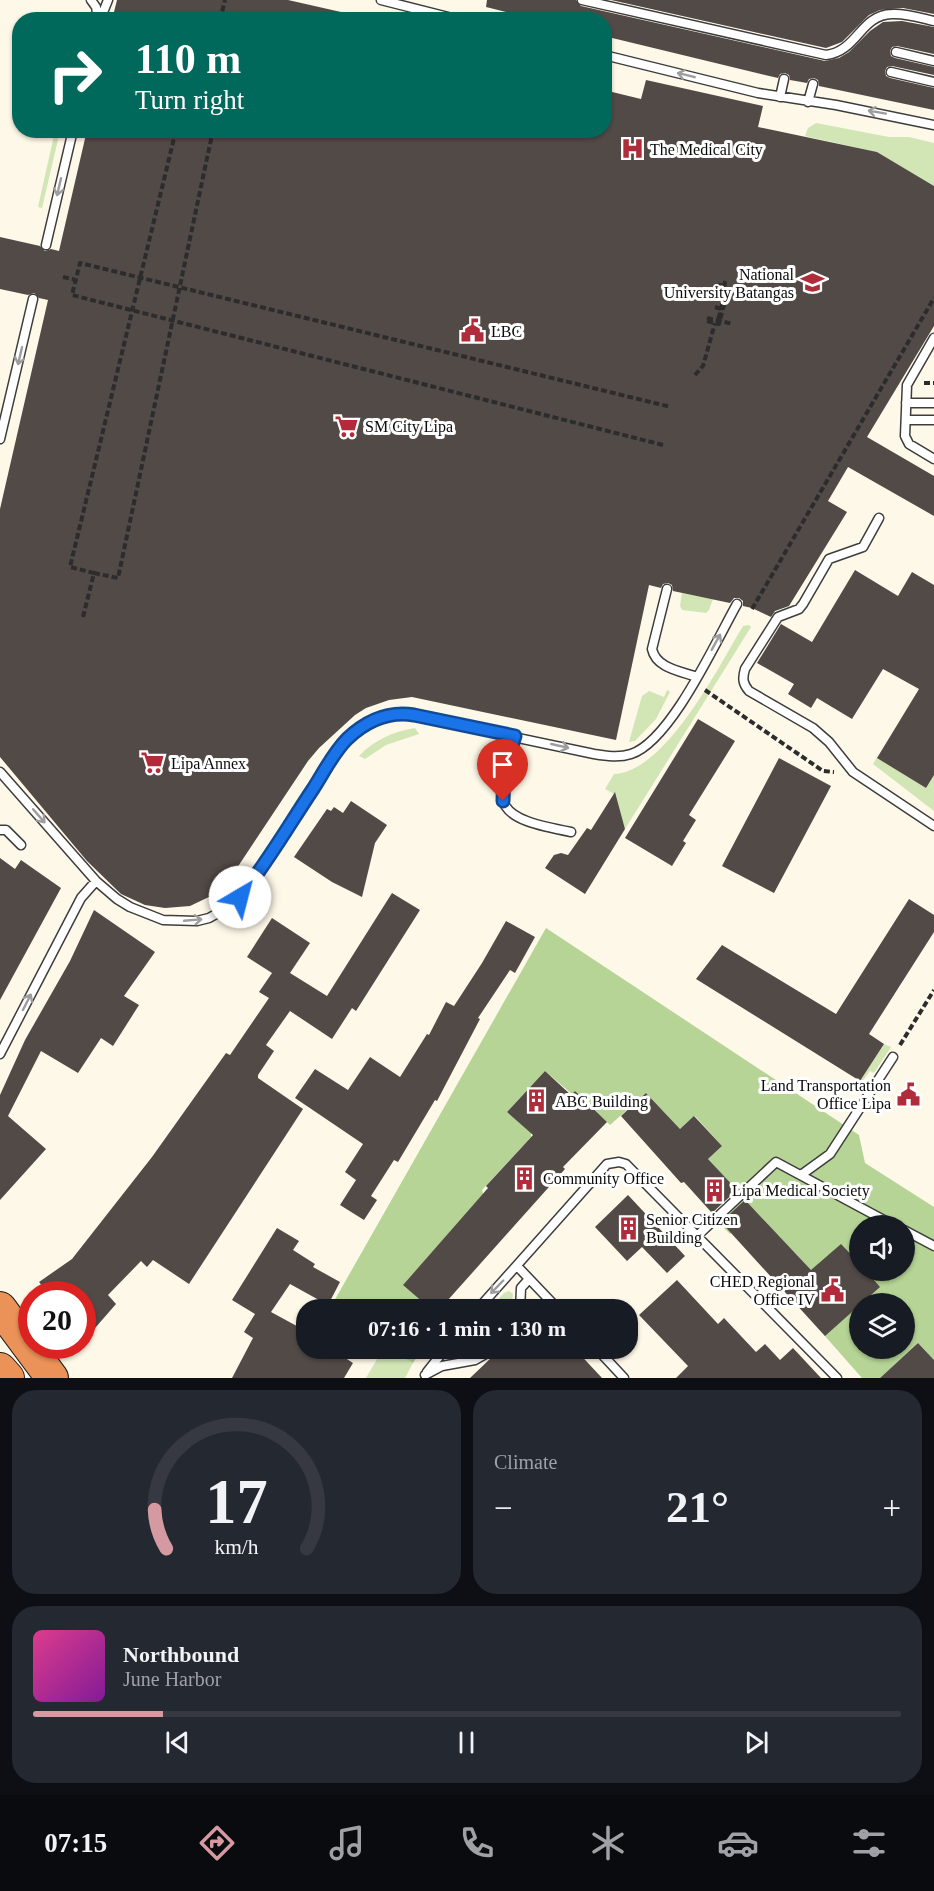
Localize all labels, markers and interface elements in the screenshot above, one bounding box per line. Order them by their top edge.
icon: right [36,36,114,114]
text: 110 m [135,36,241,82]
one-way arrow [676,69,695,81]
text: Turn right [135,85,244,115]
one-way arrow [868,106,887,117]
hospital icon: The Medical City [619,136,645,162]
place label: The Medical City [650,141,763,159]
one-way arrow [53,178,65,197]
place label: National University Batangas [664,266,795,302]
school or university icon: National University Batangas [799,270,825,296]
public building icon: LBC [460,318,486,344]
place label: LBC [491,323,522,340]
one-way arrow [13,346,25,365]
supermarket icon: SM City Lipa [334,413,360,439]
place label: SM City Lipa [365,418,453,436]
one-way arrow [710,634,722,651]
pin [477,739,528,801]
one-way arrow [549,741,569,752]
icon: arrive [486,748,519,781]
supermarket icon: Lipa Annex [140,750,166,776]
place label: Lipa Annex [171,755,246,773]
one-way arrow [32,808,46,823]
position arrow [208,865,272,929]
one-way arrow [183,914,202,925]
one-way arrow [21,994,33,1011]
place label: Land Transportation Office Lipa [761,1077,891,1113]
public building icon: Land Transportation Office Lipa [896,1081,922,1107]
building icon: ABC Building [524,1088,550,1114]
place label: ABC Building [555,1093,648,1111]
building icon: Community Office [512,1165,538,1191]
place label: Community Office [543,1170,664,1188]
building icon: Lipa Medical Society [701,1177,727,1203]
place label: Lipa Medical Society [732,1182,870,1200]
place label: Senior Citizen Building [646,1211,738,1247]
building icon: Senior Citizen Building [615,1215,641,1241]
map controls [849,1215,915,1359]
button: sound [849,1215,915,1281]
place label: CHED Regional Office IV [710,1273,816,1308]
public building icon: CHED Regional Office IV [820,1277,846,1303]
one-way arrow [490,1279,504,1294]
speed limit sign: 20 [18,1281,96,1359]
button: layers [849,1293,915,1359]
text: 07:16 · 1 min · 130 m [368,1316,566,1341]
text: Climate [494,1451,557,1473]
text: 17 [205,1467,268,1536]
text: 21° [666,1482,729,1532]
text: − [494,1490,513,1526]
text: + [882,1490,901,1526]
text: km/h [214,1535,259,1559]
text: Northbound [123,1642,239,1667]
text: June Harbor [123,1668,221,1690]
icon: previous [161,1726,194,1759]
icon: pause [450,1726,483,1759]
icon: next [740,1726,773,1759]
icon: directions [196,1822,238,1864]
icon: music [326,1822,368,1864]
icon: phone [456,1822,498,1864]
icon: climate [587,1822,629,1864]
icon: car [717,1822,759,1864]
icon: filters [848,1822,890,1864]
text: 07:15 [44,1828,107,1858]

